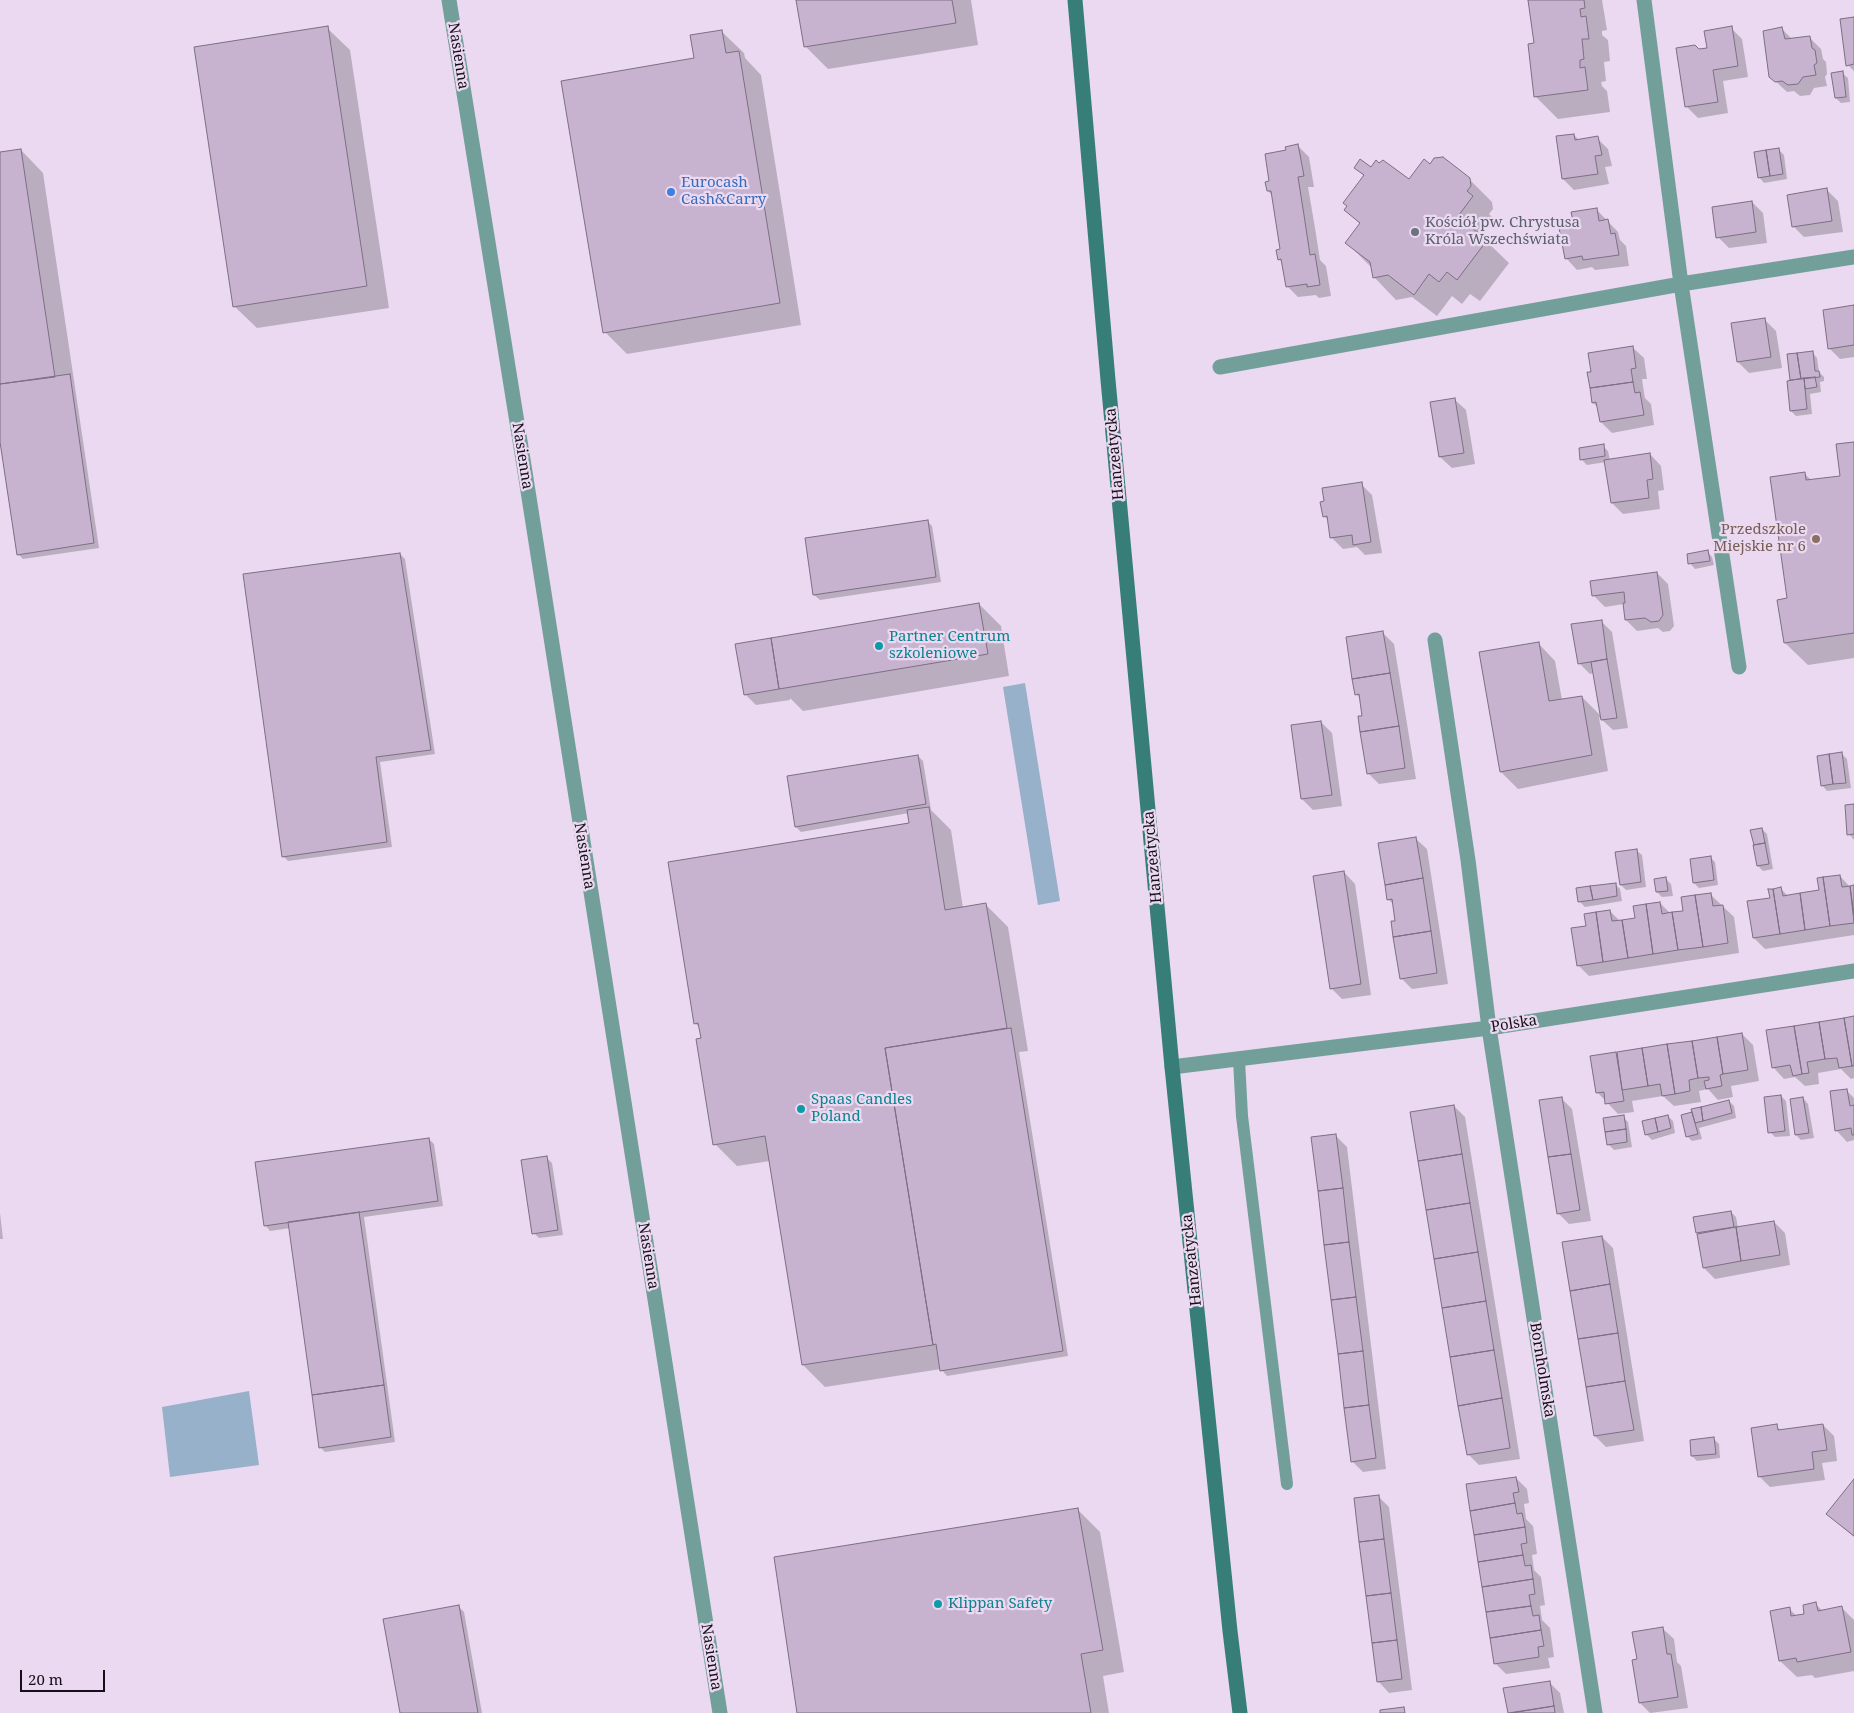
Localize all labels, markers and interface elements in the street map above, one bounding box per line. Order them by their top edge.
street label: Nasienna [444,21,472,91]
place label: Eurocash Cash&Carry [681,174,766,209]
marker: Eurocash Cash&Carry [665,186,677,198]
place label: Kościół pw. Chrystusa Króla Wszechświata [1425,214,1580,249]
marker: Kościół pw. Chrystusa Króla Wszechświata [1409,226,1421,238]
street label: Hanzeatycka [1102,407,1128,501]
street label: Nasienna [508,421,536,491]
place label: Przedszkole Miejskie nr 6 [1713,521,1806,556]
marker: Przedszkole Miejskie nr 6 [1810,533,1822,545]
place label: Partner Centrum szkoleniowe [889,628,1010,663]
marker: Partner Centrum szkoleniowe [873,640,885,652]
street label: Hanzeatycka [1140,810,1166,904]
street label: Nasienna [570,821,598,891]
street label: Polska [1490,1011,1538,1037]
place label: Spaas Candles Poland [811,1091,912,1126]
marker: Spaas Candles Poland [795,1103,807,1115]
street label: Hanzeatycka [1178,1213,1206,1307]
street label: Nasienna [634,1221,662,1291]
street label: Bornholmska [1526,1321,1558,1419]
place label: Klippan Safety [948,1595,1052,1613]
marker: Klippan Safety [932,1598,944,1610]
street label: Nasienna [697,1622,725,1692]
scale bar [22,1660,108,1692]
text: 20 m [28,1669,63,1689]

